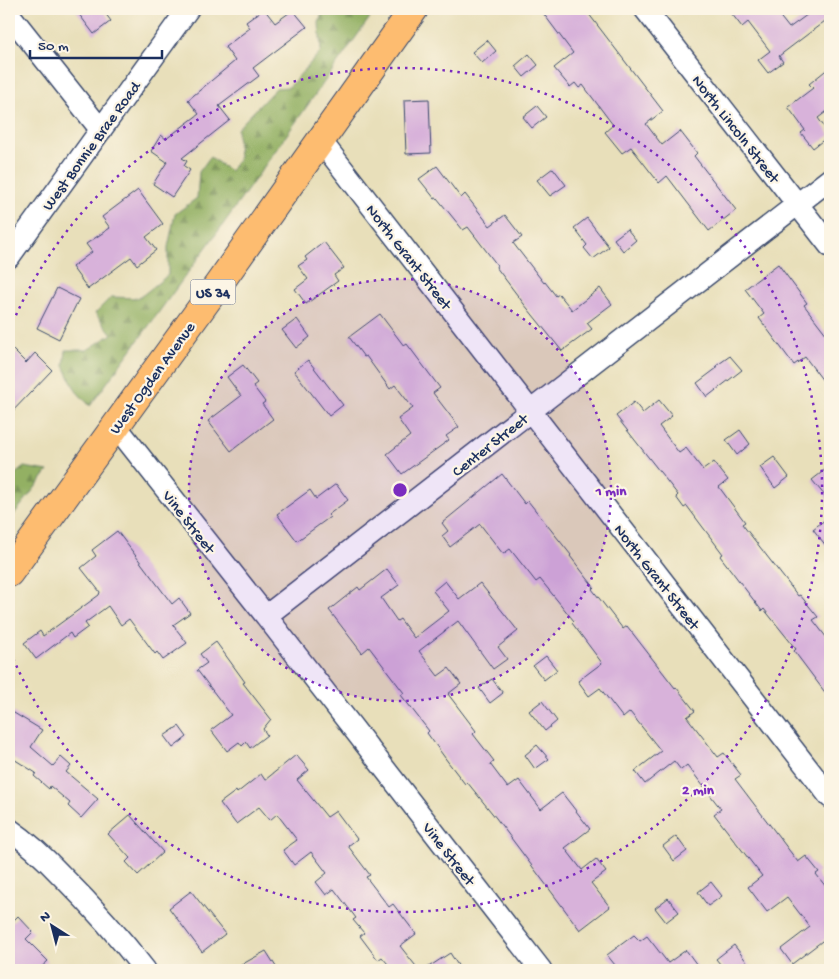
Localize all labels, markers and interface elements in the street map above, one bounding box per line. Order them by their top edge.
scale bar [30,28,162,60]
text: 50 m [38,38,69,56]
street label: North Lincoln Street [686,72,783,189]
street label: West Bonnie Brae Road [40,77,147,215]
street label: North Grant Street [360,202,455,316]
road number: US 34 [190,280,236,304]
street label: West Ogden Avenue [107,319,201,439]
street label: Center Street [449,410,534,482]
centre of rings [391,481,409,499]
text: 1 min [595,483,627,501]
street label: Vine Street [156,487,219,560]
street label: North Grant Street [608,522,703,636]
text: 2 min [682,782,715,800]
street label: Vine Street [416,819,479,892]
north arrow [28,902,78,952]
text: N [37,908,55,927]

